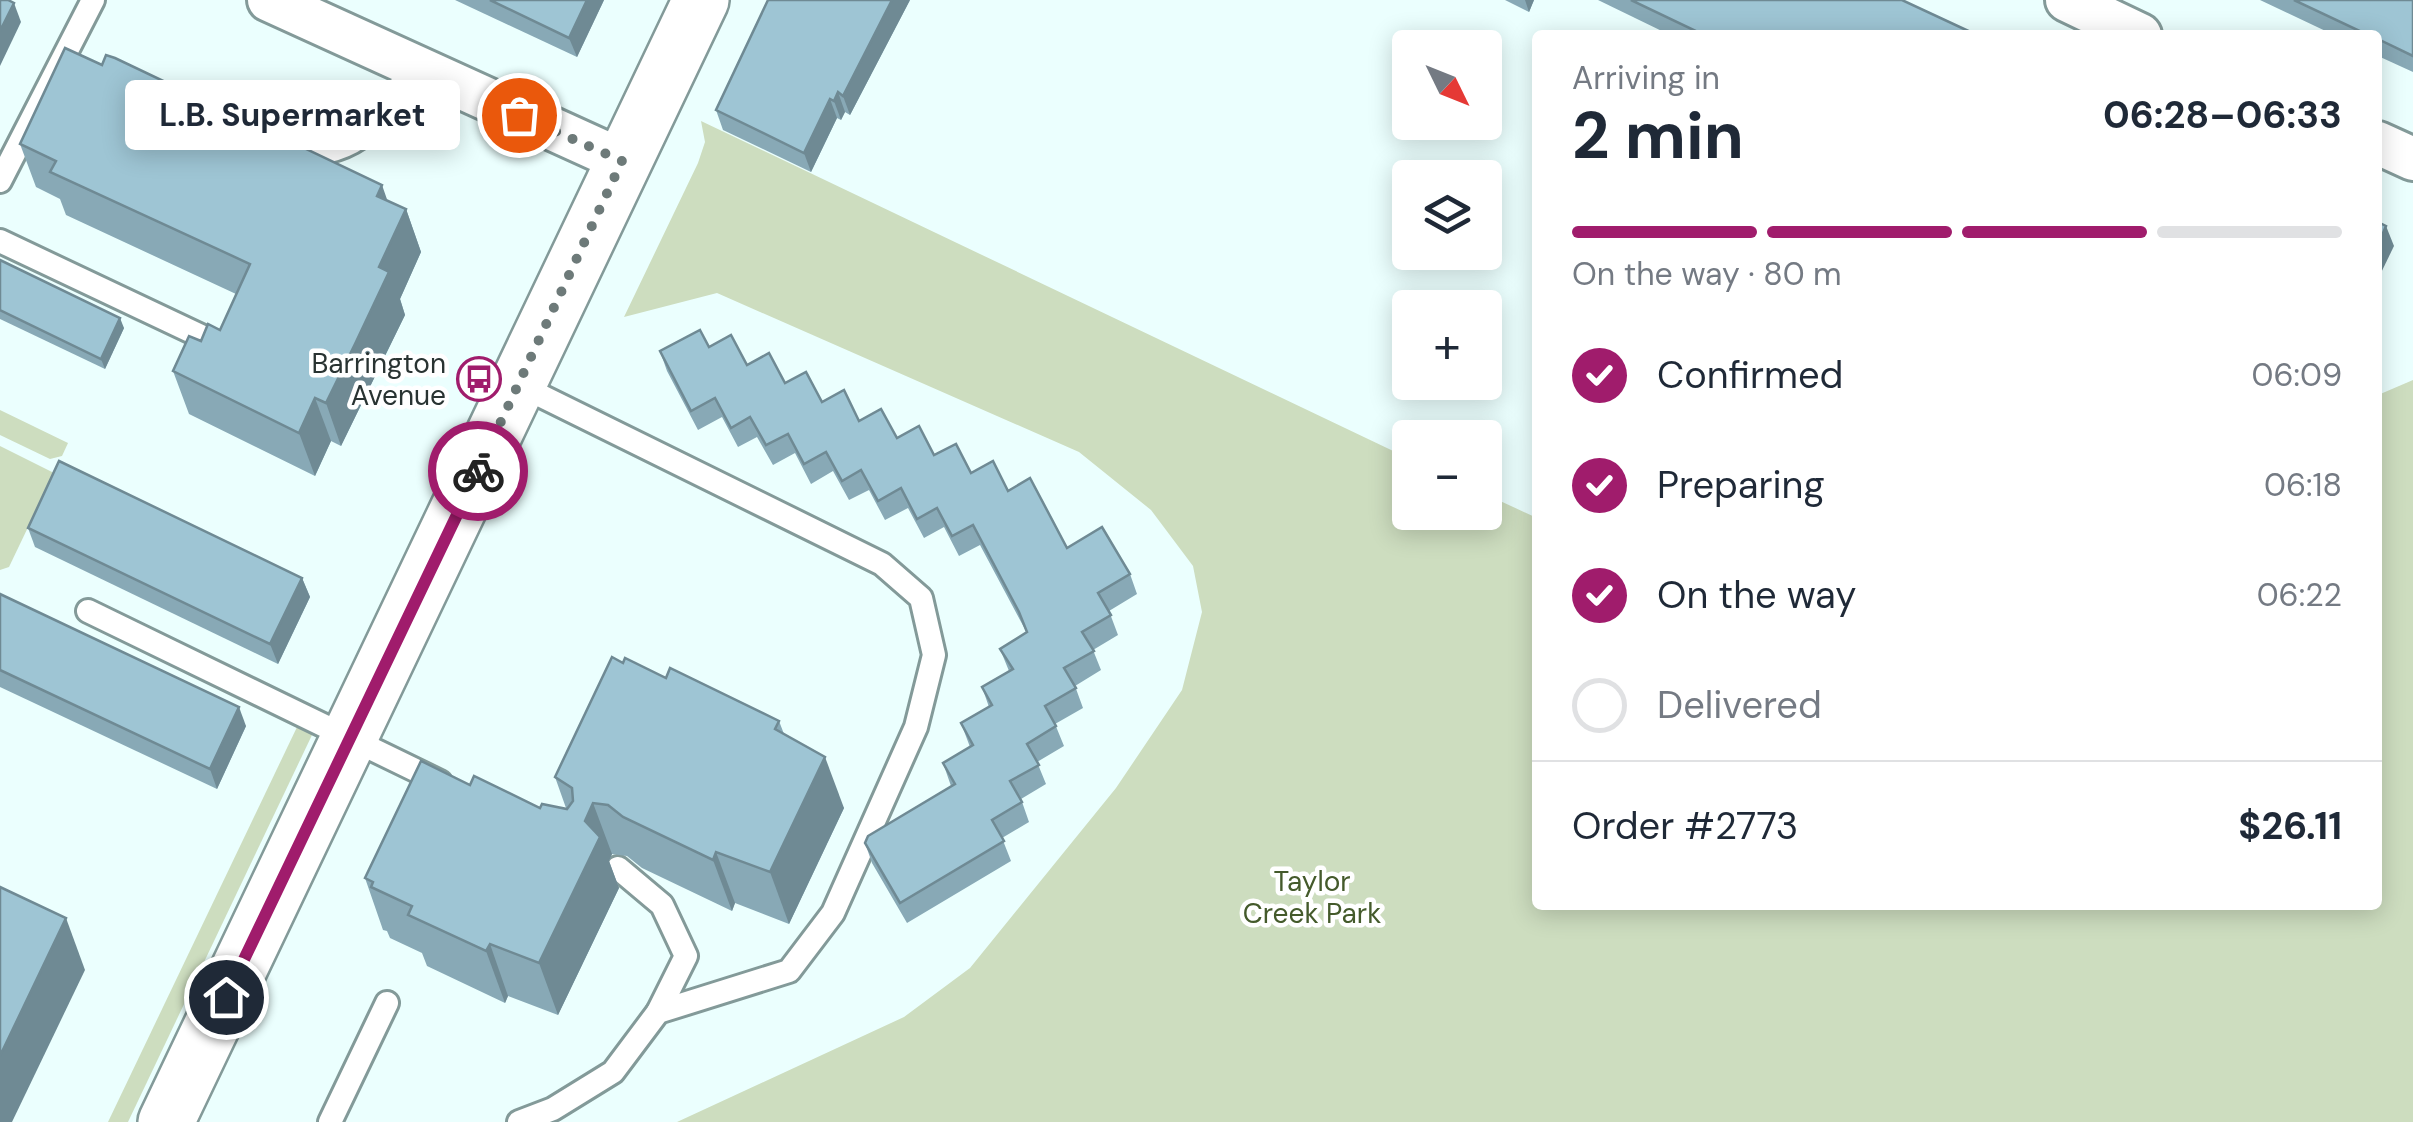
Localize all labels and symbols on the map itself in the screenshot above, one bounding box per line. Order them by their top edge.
north arrow [1392,30,1502,140]
pin [477,73,562,158]
callout: L.B. Supermarket [124,80,459,150]
place label: Barrington Avenue [311,345,446,414]
bus stop icon: Barrington Avenue [456,356,502,402]
courier [428,421,528,521]
park label: Taylor Creek Park [1243,863,1381,932]
pin [184,955,269,1040]

